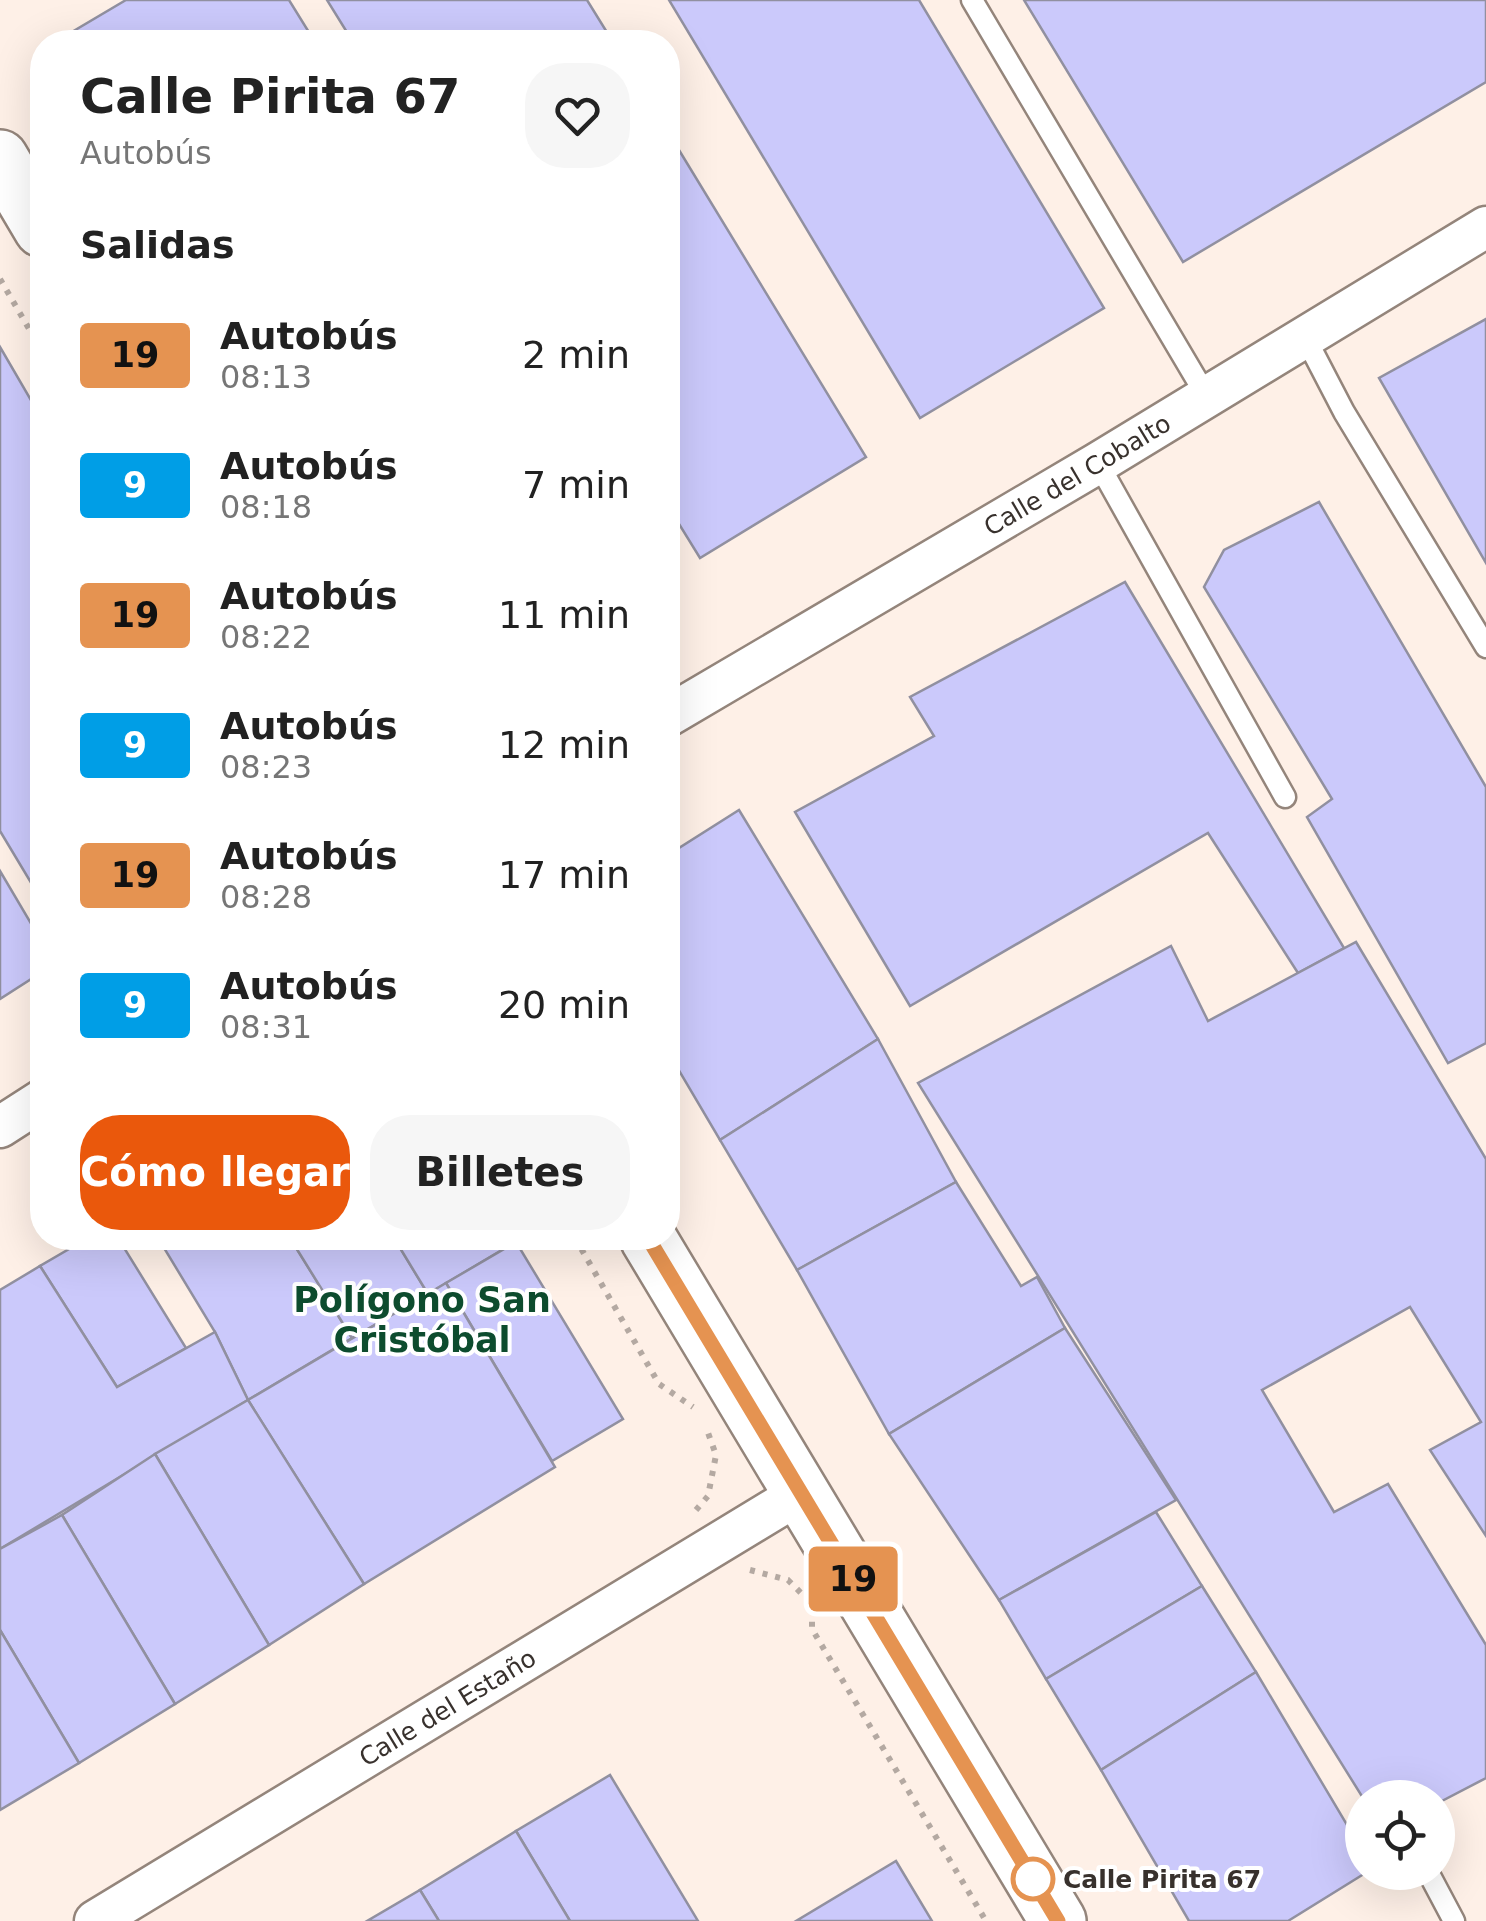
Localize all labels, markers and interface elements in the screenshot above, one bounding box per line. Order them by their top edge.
button: heart [525,63,630,168]
text: Calle Pirita 67 [80,68,460,124]
text: Autobús [80,134,212,172]
text: Salidas [80,223,235,267]
text: Autobús [220,314,398,358]
text: 2 min [522,333,630,377]
text: 19 [111,335,159,375]
text: 08:13 [220,358,312,396]
street label: Calle del Cobalto [979,408,1176,541]
text: Autobús [220,444,398,488]
text: 7 min [522,463,630,507]
text: 9 [123,465,147,505]
text: 08:18 [220,488,312,526]
text: Autobús [220,574,398,618]
text: 11 min [498,593,630,637]
text: 19 [111,595,159,635]
text: 08:22 [220,618,312,656]
text: Autobús [220,704,398,748]
text: 12 min [498,723,630,767]
text: 9 [123,725,147,765]
text: 08:23 [220,748,312,786]
text: Autobús [220,834,398,878]
text: 17 min [498,853,630,897]
text: 19 [111,855,159,895]
text: 08:28 [220,878,312,916]
text: Autobús [220,964,398,1008]
text: 20 min [498,983,630,1027]
text: 9 [123,985,147,1025]
text: 08:31 [220,1008,312,1046]
button: Cómo llegar [80,1115,350,1230]
button: Billetes [370,1115,630,1230]
district label: Polígono San Cristóbal [293,1280,551,1360]
line badge: 19 [808,1546,898,1612]
text: 19 [829,1559,877,1599]
street label: Calle del Estaño [354,1643,541,1772]
map controls [1345,1780,1455,1890]
button: locate [1345,1780,1455,1890]
marker: Calle Pirita 67 [1012,1858,1054,1900]
place label: Calle Pirita 67 [1063,1865,1261,1894]

